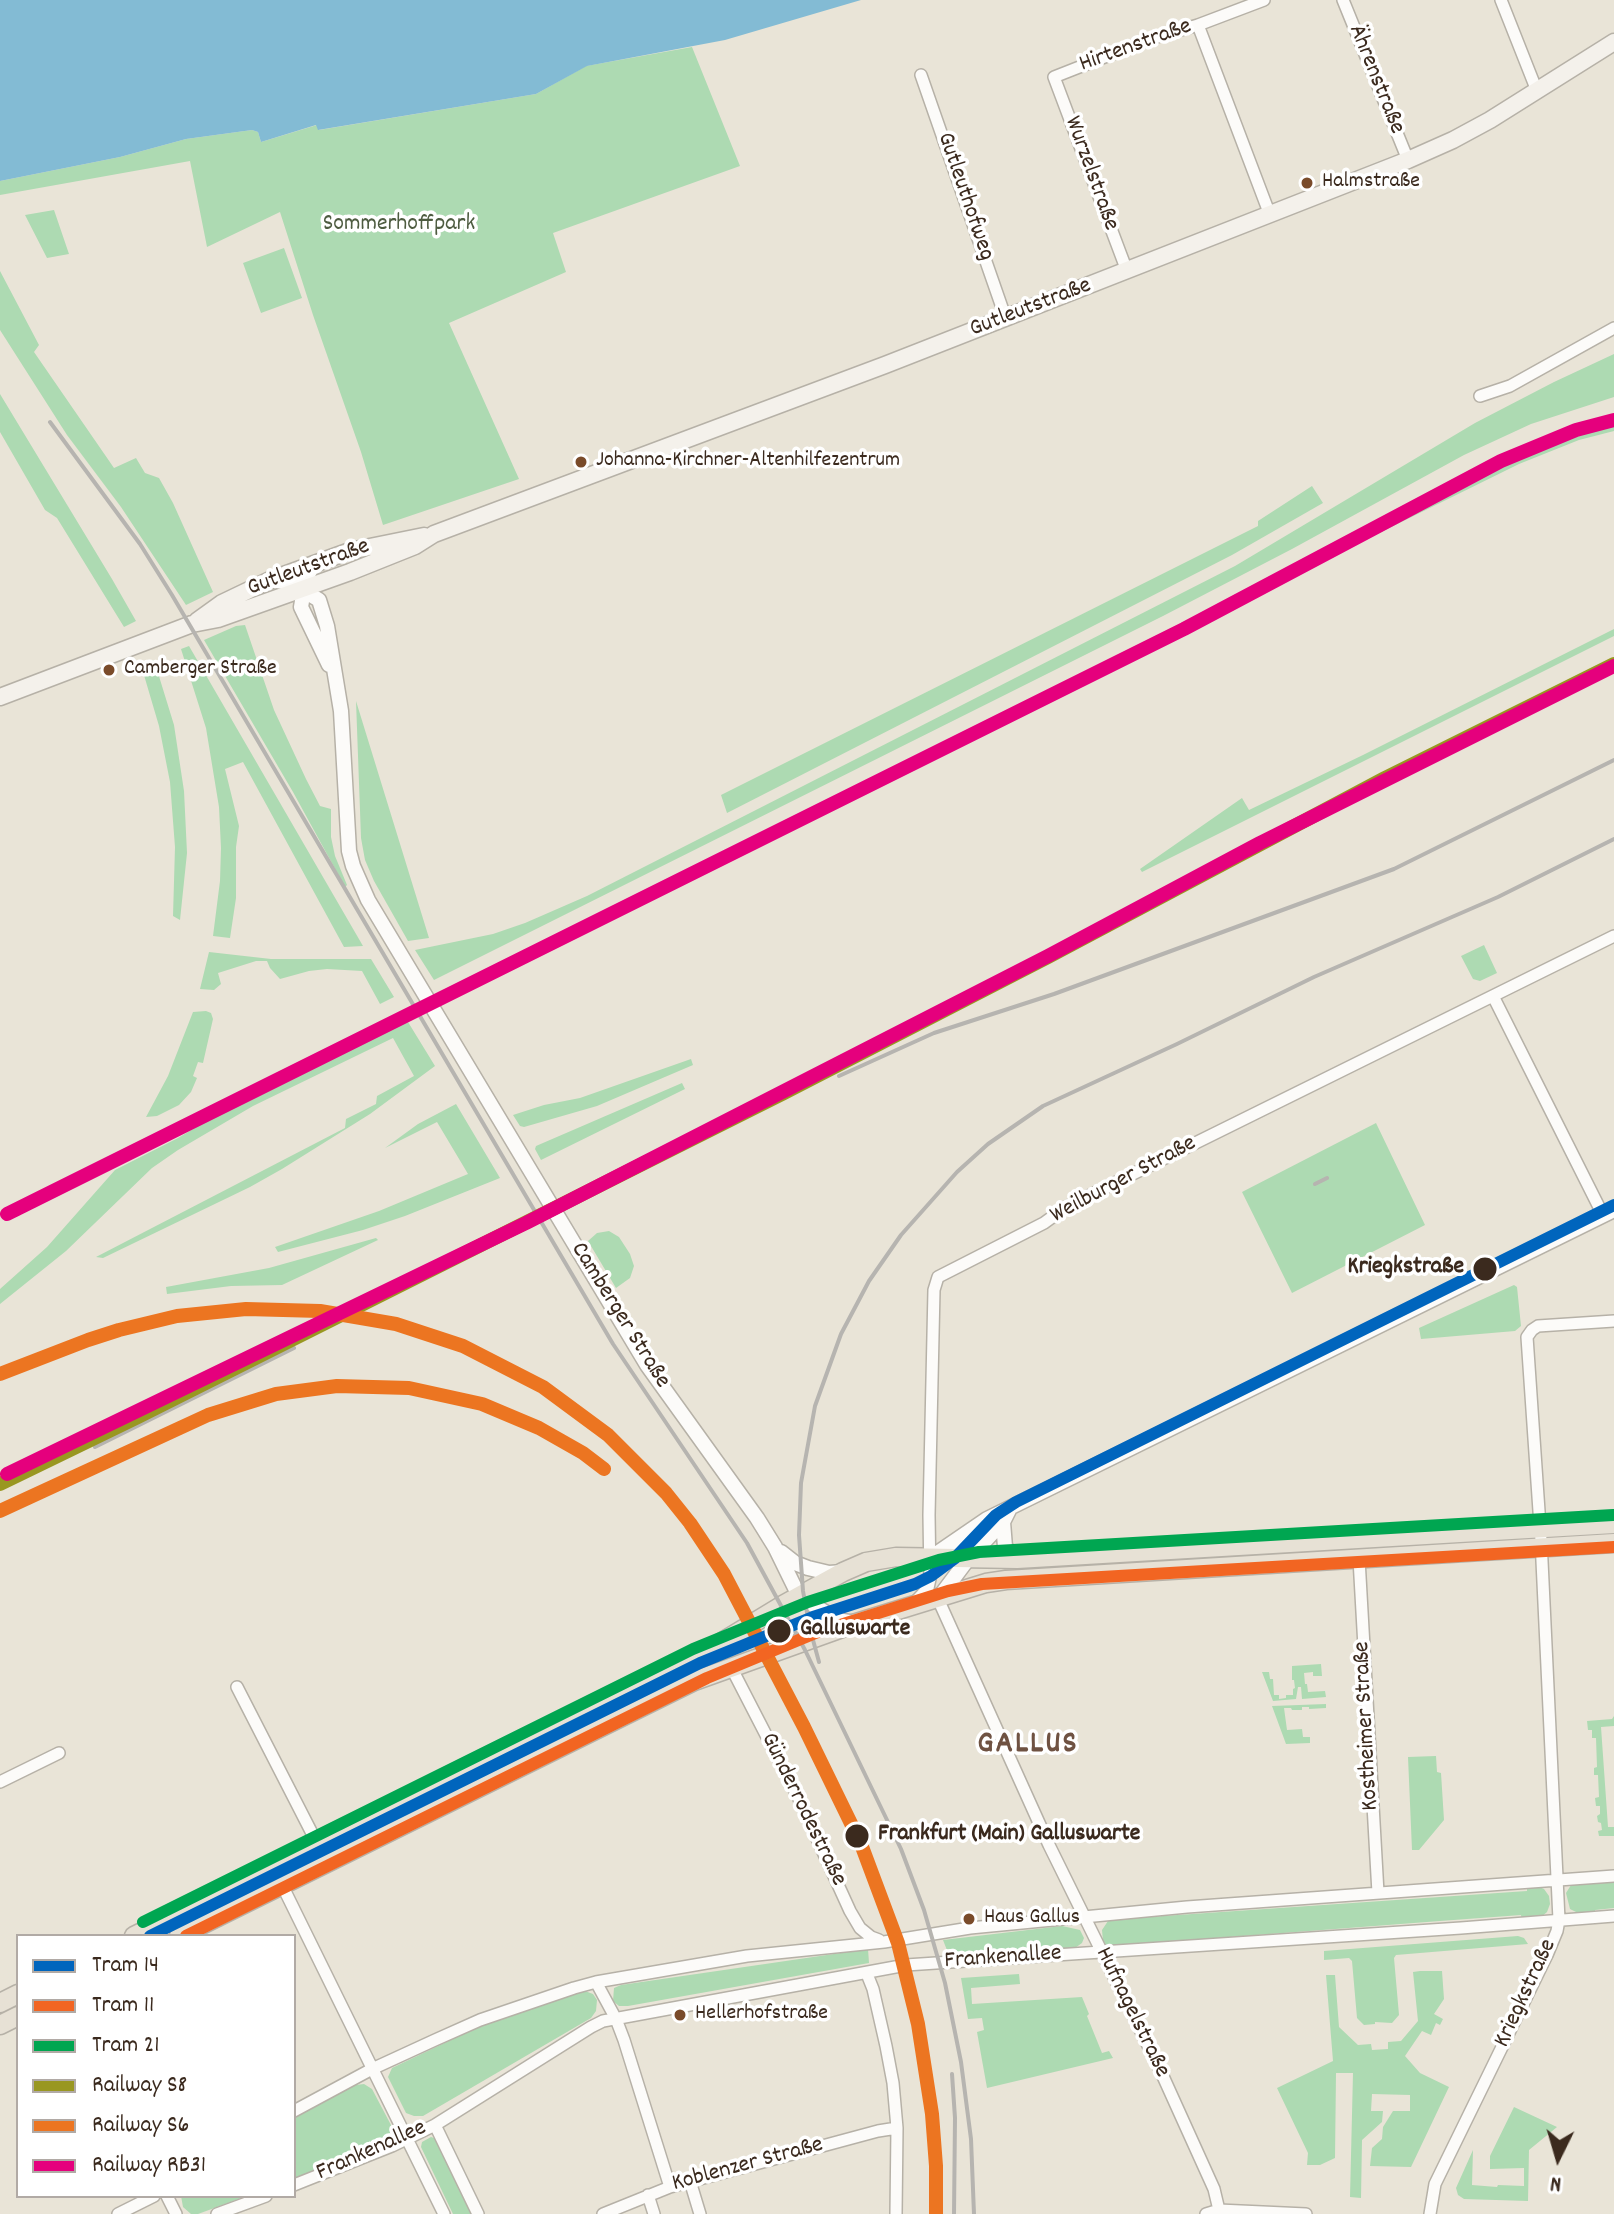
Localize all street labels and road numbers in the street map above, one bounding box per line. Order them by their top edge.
street label: Hirtenstraße [1076,13,1196,81]
street label: Ährenstraße [1340,21,1410,139]
street label: Wurzelstraße [1056,113,1124,235]
street label: Gutleuthofweg [929,129,999,265]
street label: Gutleutstraße [966,273,1096,345]
street label: Gutleutstraße [244,534,374,604]
street label: Weilburger Straße [1046,1130,1202,1232]
street label: Camberger Straße [563,1238,675,1394]
street label: Kostheimer Straße [1349,1641,1387,1811]
street label: Günderrodestraße [753,1729,851,1891]
street label: Kriegkstraße [1489,1935,1565,2053]
street label: Frankenallee [944,1941,1062,1977]
street label: Hufnagelstraße [1087,1943,1175,2083]
street label: Frankenallee [313,2115,431,2189]
street label: Koblenzer Straße [669,2132,827,2200]

